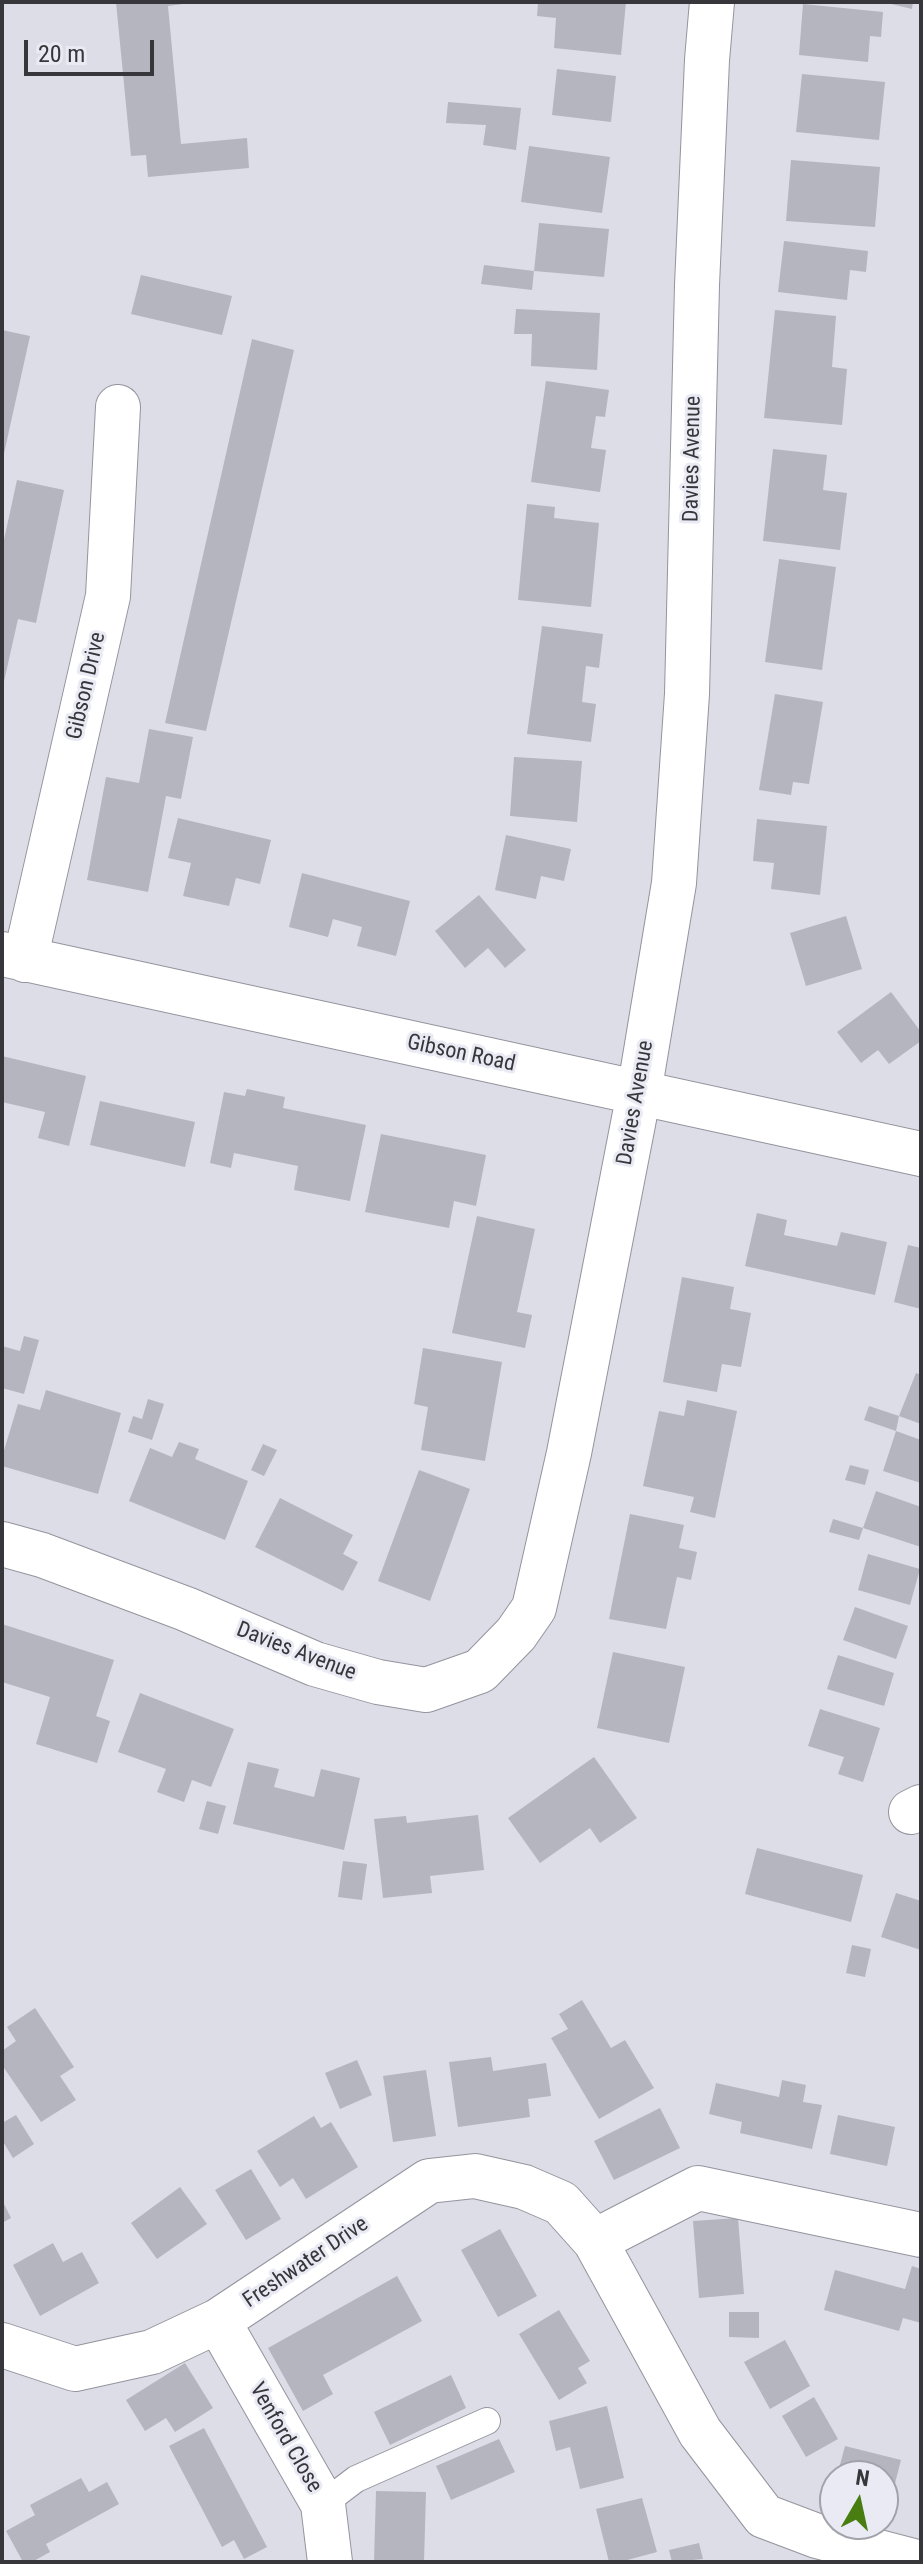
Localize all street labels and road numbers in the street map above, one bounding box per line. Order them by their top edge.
street label: Davies Avenue [679,396,707,522]
street label: Gibson Drive [62,630,112,742]
street label: Gibson Road [405,1030,517,1078]
street label: Davies Avenue [612,1039,660,1167]
street label: Davies Avenue [232,1617,360,1687]
street label: Freshwater Drive [238,2211,374,2315]
street label: Venford Close [243,2378,327,2498]

